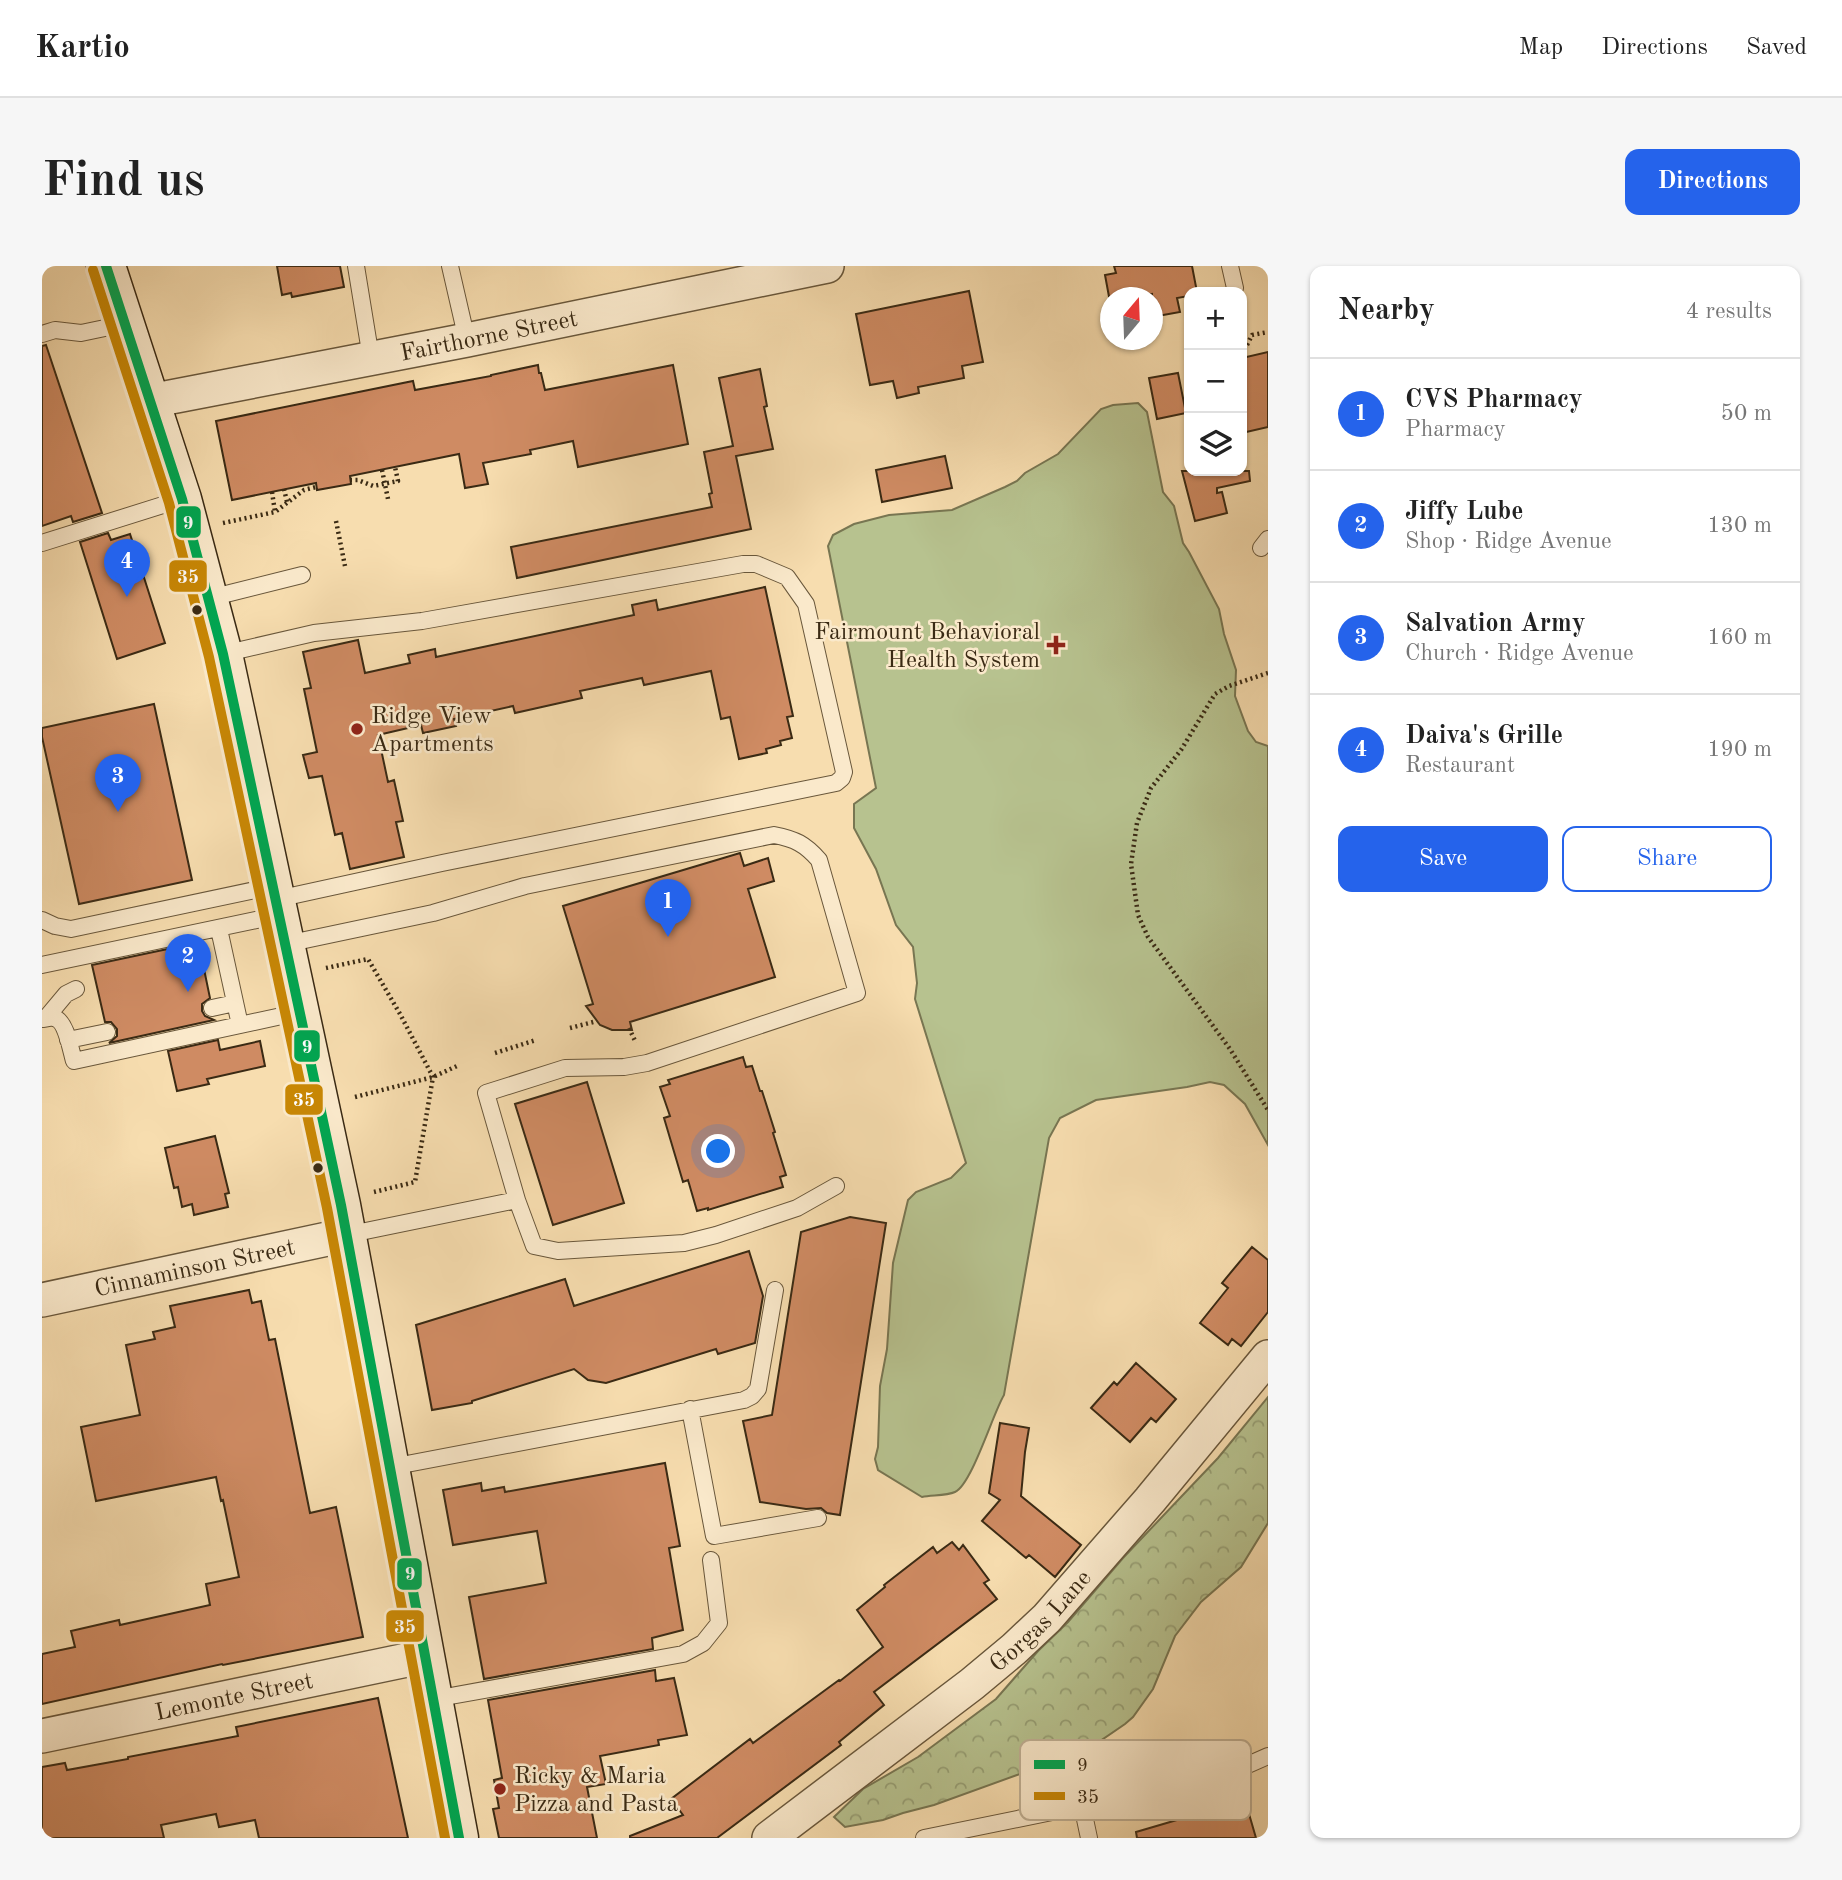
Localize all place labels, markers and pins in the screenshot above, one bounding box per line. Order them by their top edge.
pin: 4 [104,539,150,597]
unlabelled marker [190,603,204,617]
place label: Fairmount Behavioral Health System [814,621,1040,673]
marker: Fairmount Behavioral Health System [1046,635,1066,655]
place label: Ridge View Apartments [371,705,494,757]
marker: Ridge View Apartments [349,721,365,737]
pin: 3 [95,754,141,812]
pin: 1 [645,879,691,937]
pin: 2 [165,934,211,992]
unlabelled marker [311,1161,325,1175]
place label: Ricky & Maria Pizza and Pasta [514,1765,678,1817]
marker: Ricky & Maria Pizza and Pasta [492,1781,508,1797]

